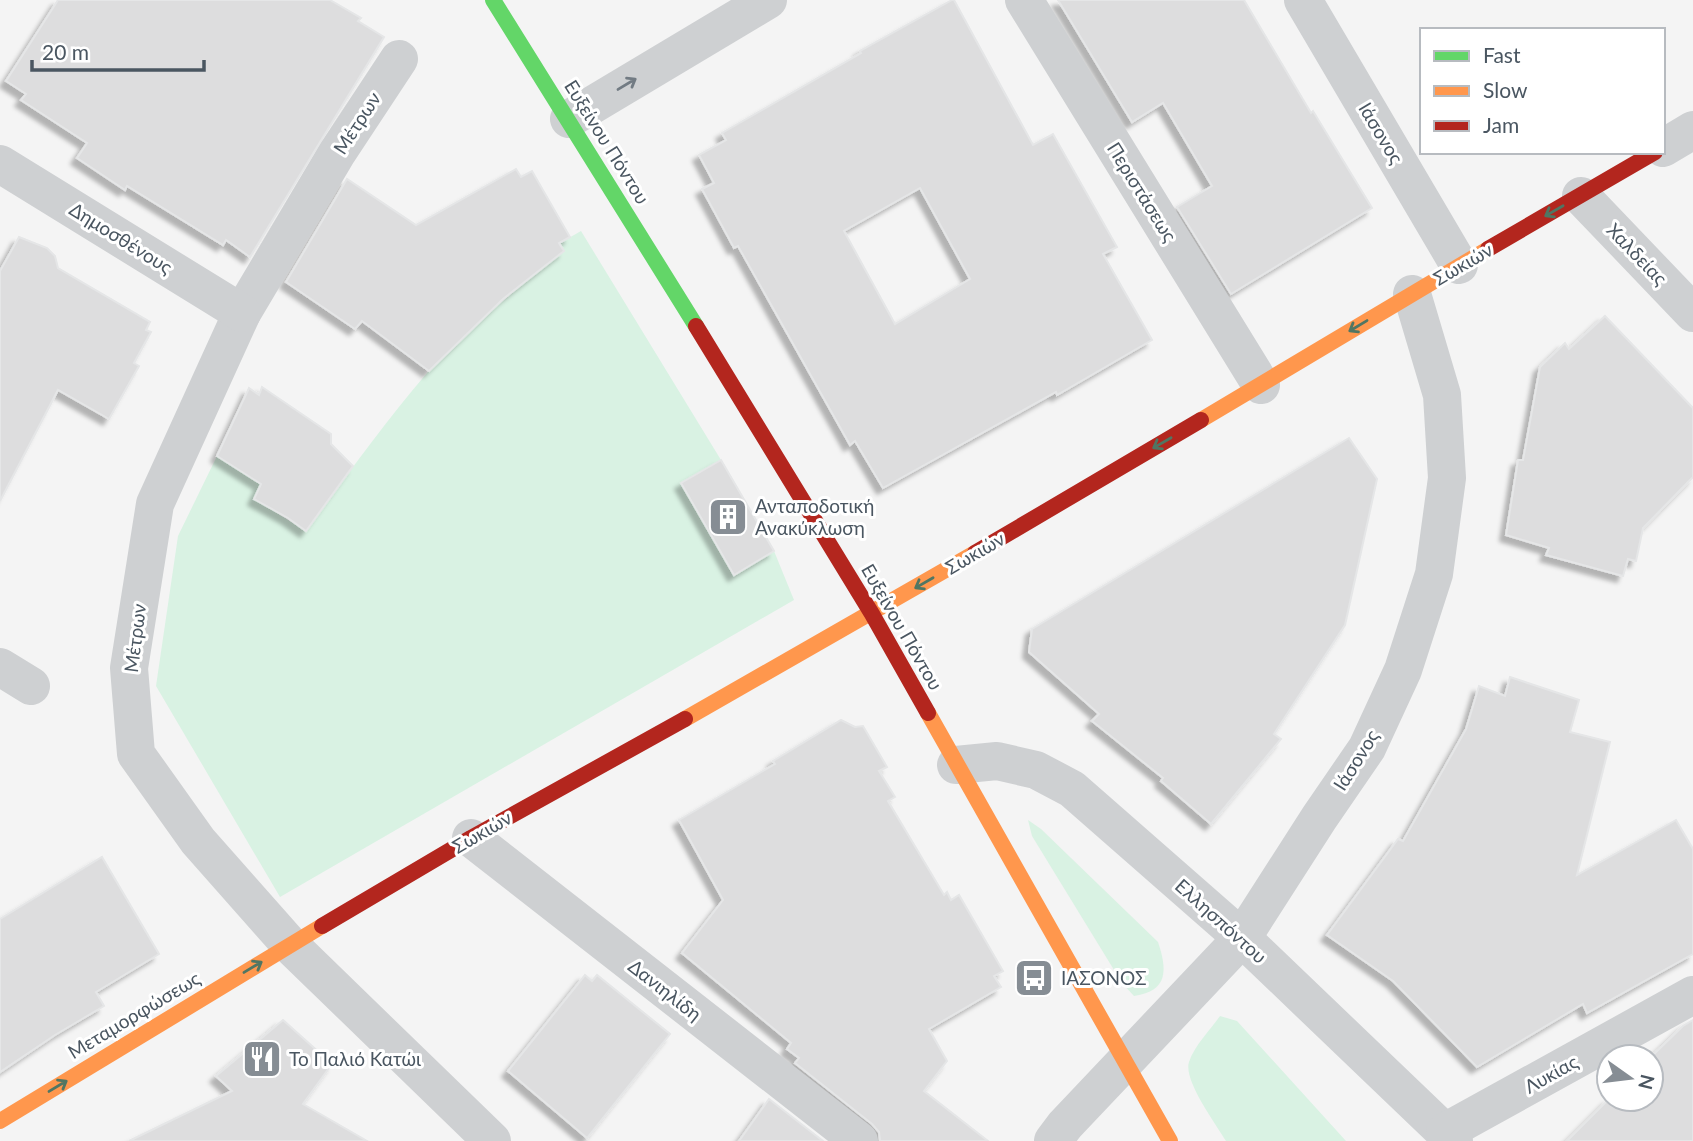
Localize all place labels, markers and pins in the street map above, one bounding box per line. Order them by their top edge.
place label: Ανταποδοτική Ανακύκλωση [755,494,874,539]
building icon: Ανταποδοτική Ανακύκλωση [707,496,749,538]
bus stop icon: ΙΑΣΟΝΟΣ [1013,957,1055,999]
place label: ΙΑΣΟΝΟΣ [1061,966,1147,989]
restaurant icon: Το Παλιό Κατώι [241,1038,283,1080]
place label: Το Παλιό Κατώι [289,1047,422,1070]

